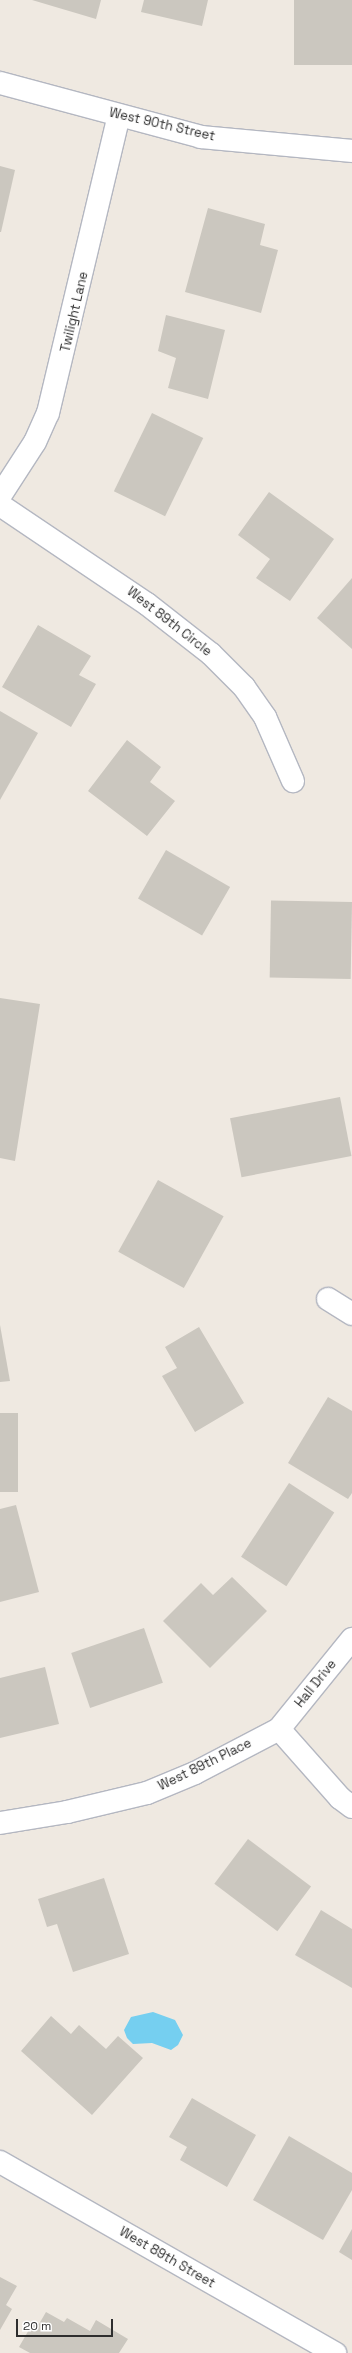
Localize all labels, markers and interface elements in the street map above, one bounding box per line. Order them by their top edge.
street label: West 90th Street [108,105,216,145]
street label: Twilight Lane [58,270,92,354]
street label: West 89th Circle [124,584,214,660]
street label: Hall Drive [292,1657,340,1711]
street label: West 89th Place [156,1736,254,1794]
street label: West 89th Street [116,2224,218,2292]
scale bar [18,2311,115,2337]
text: 20 m [23,2318,51,2334]

